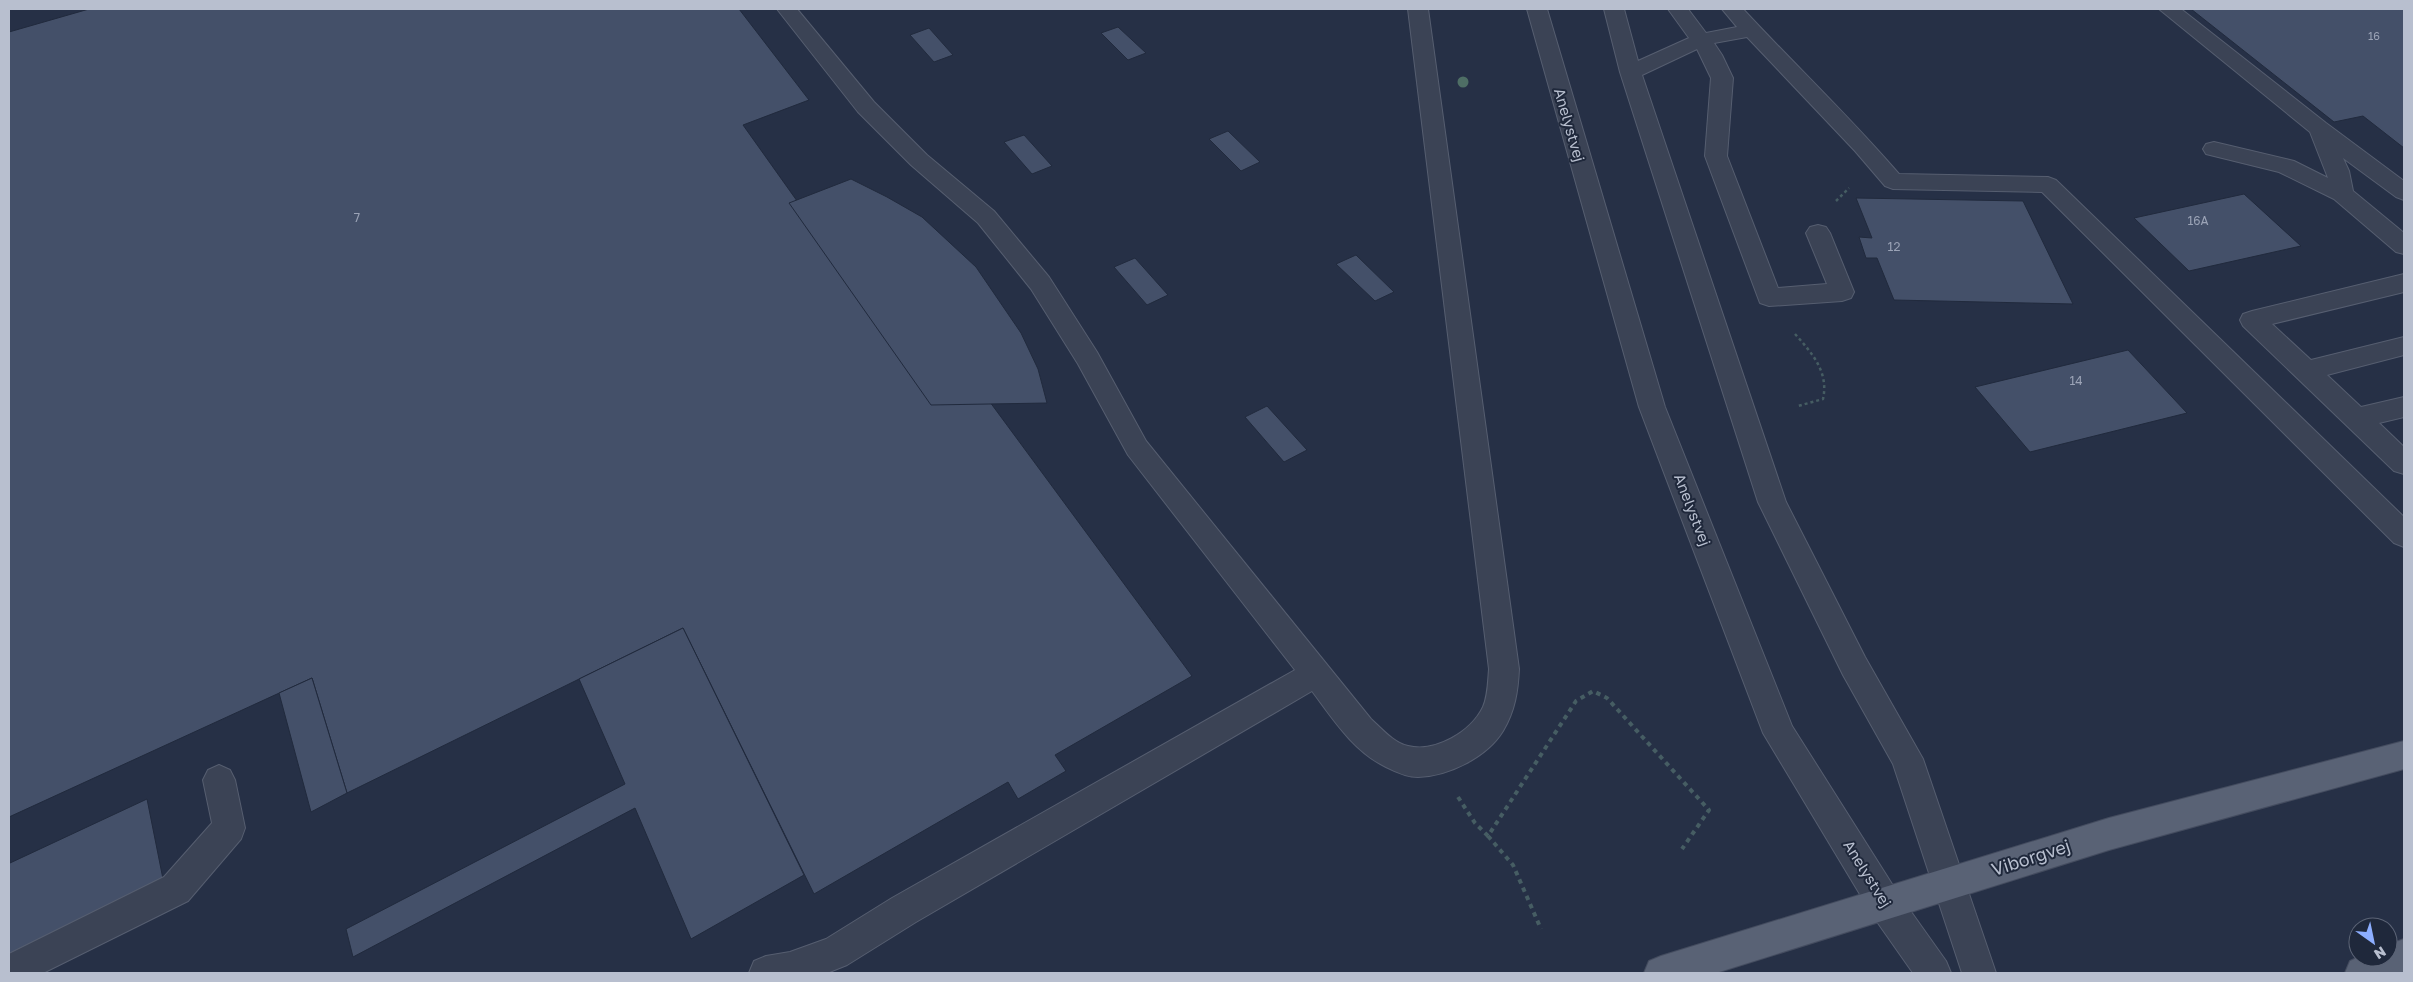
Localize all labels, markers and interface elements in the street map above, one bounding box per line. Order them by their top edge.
house number: 16 [2368,29,2380,42]
street label: Anelystvej [1551,86,1589,164]
house number: 7 [354,210,360,225]
house number: 16A [2187,213,2209,228]
house number: 12 [1888,239,1900,254]
house number: 14 [2069,373,2083,388]
street label: Anelystvej [1671,471,1715,548]
street label: Viborgvej [1988,834,2073,880]
street label: Anelystvej [1840,836,1896,910]
north arrow [2348,917,2398,967]
text: N [2371,943,2389,963]

